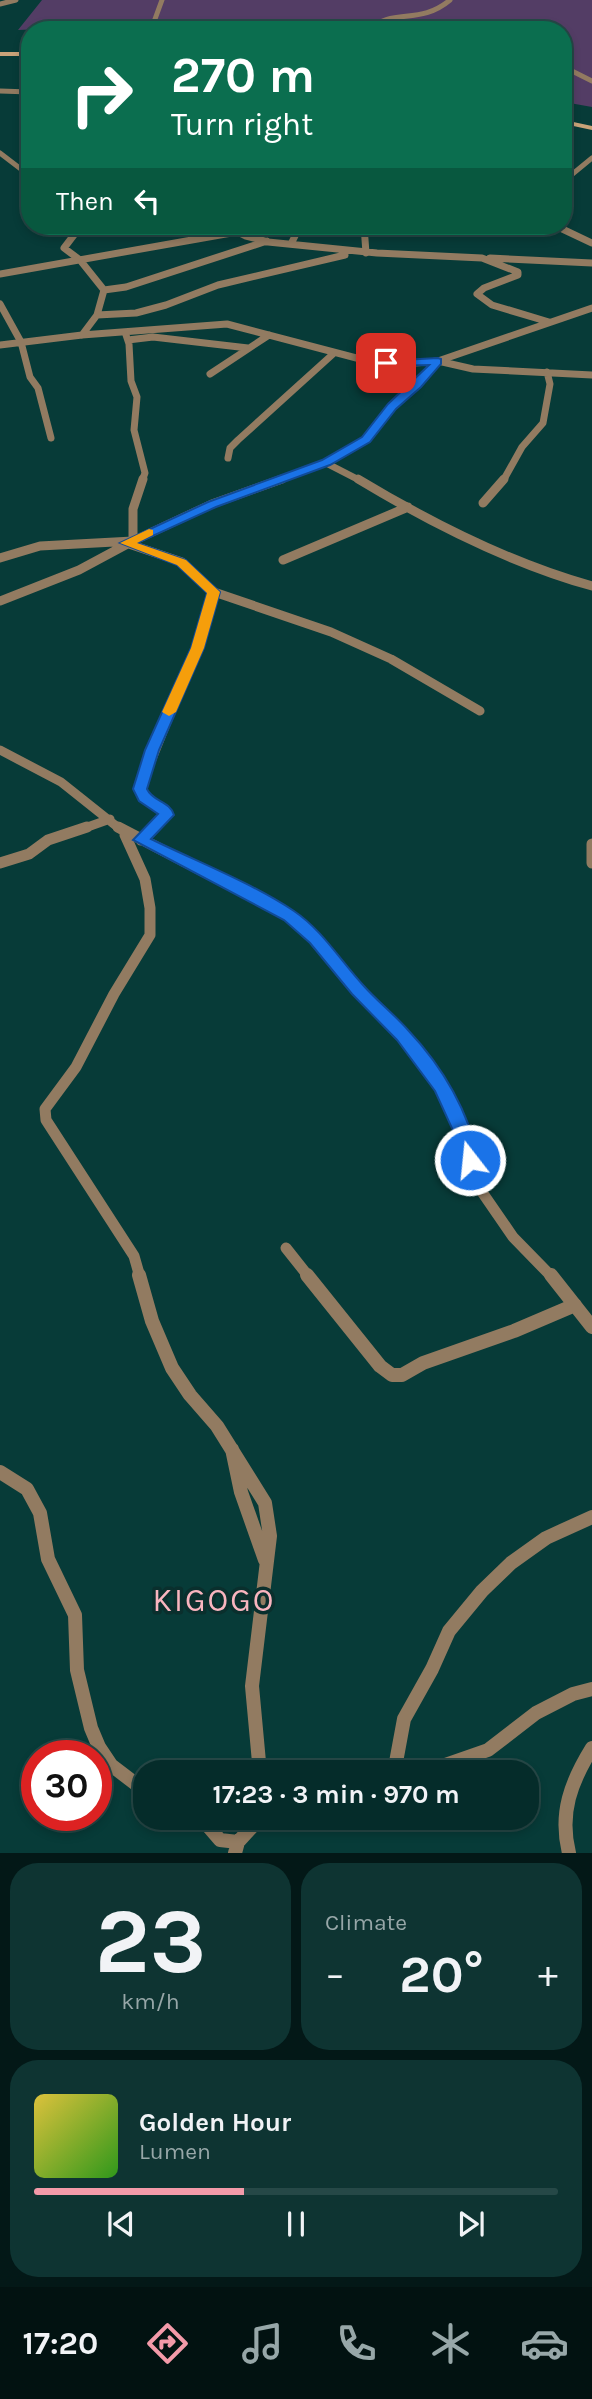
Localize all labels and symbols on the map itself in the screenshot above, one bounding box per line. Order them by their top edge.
pin [356,333,416,393]
position arrow [433,1123,507,1197]
district label: KIGOGO [153,1582,275,1619]
speed limit sign: 30 [21,1740,112,1831]

